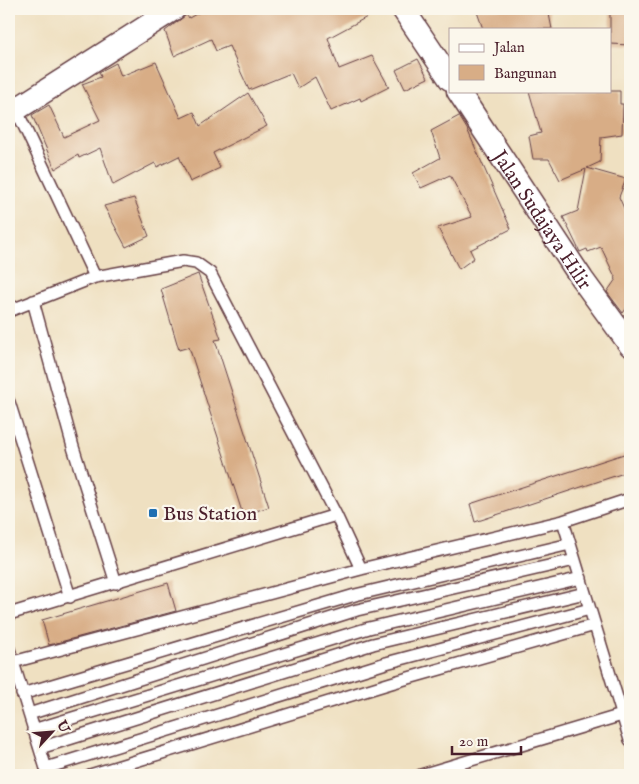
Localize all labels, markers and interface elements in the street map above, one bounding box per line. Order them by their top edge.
legend [449,28,612,92]
text: Jalan [492,38,525,57]
text: Bangunan [494,64,557,83]
street label: Jalan Sudajaya Hilir [485,144,597,296]
place label: Bus Station [163,502,258,527]
marker: Bus Station [147,507,159,519]
north arrow [28,706,78,756]
text: U [52,717,74,737]
scale bar [452,724,520,756]
text: 20 m [459,732,489,751]

